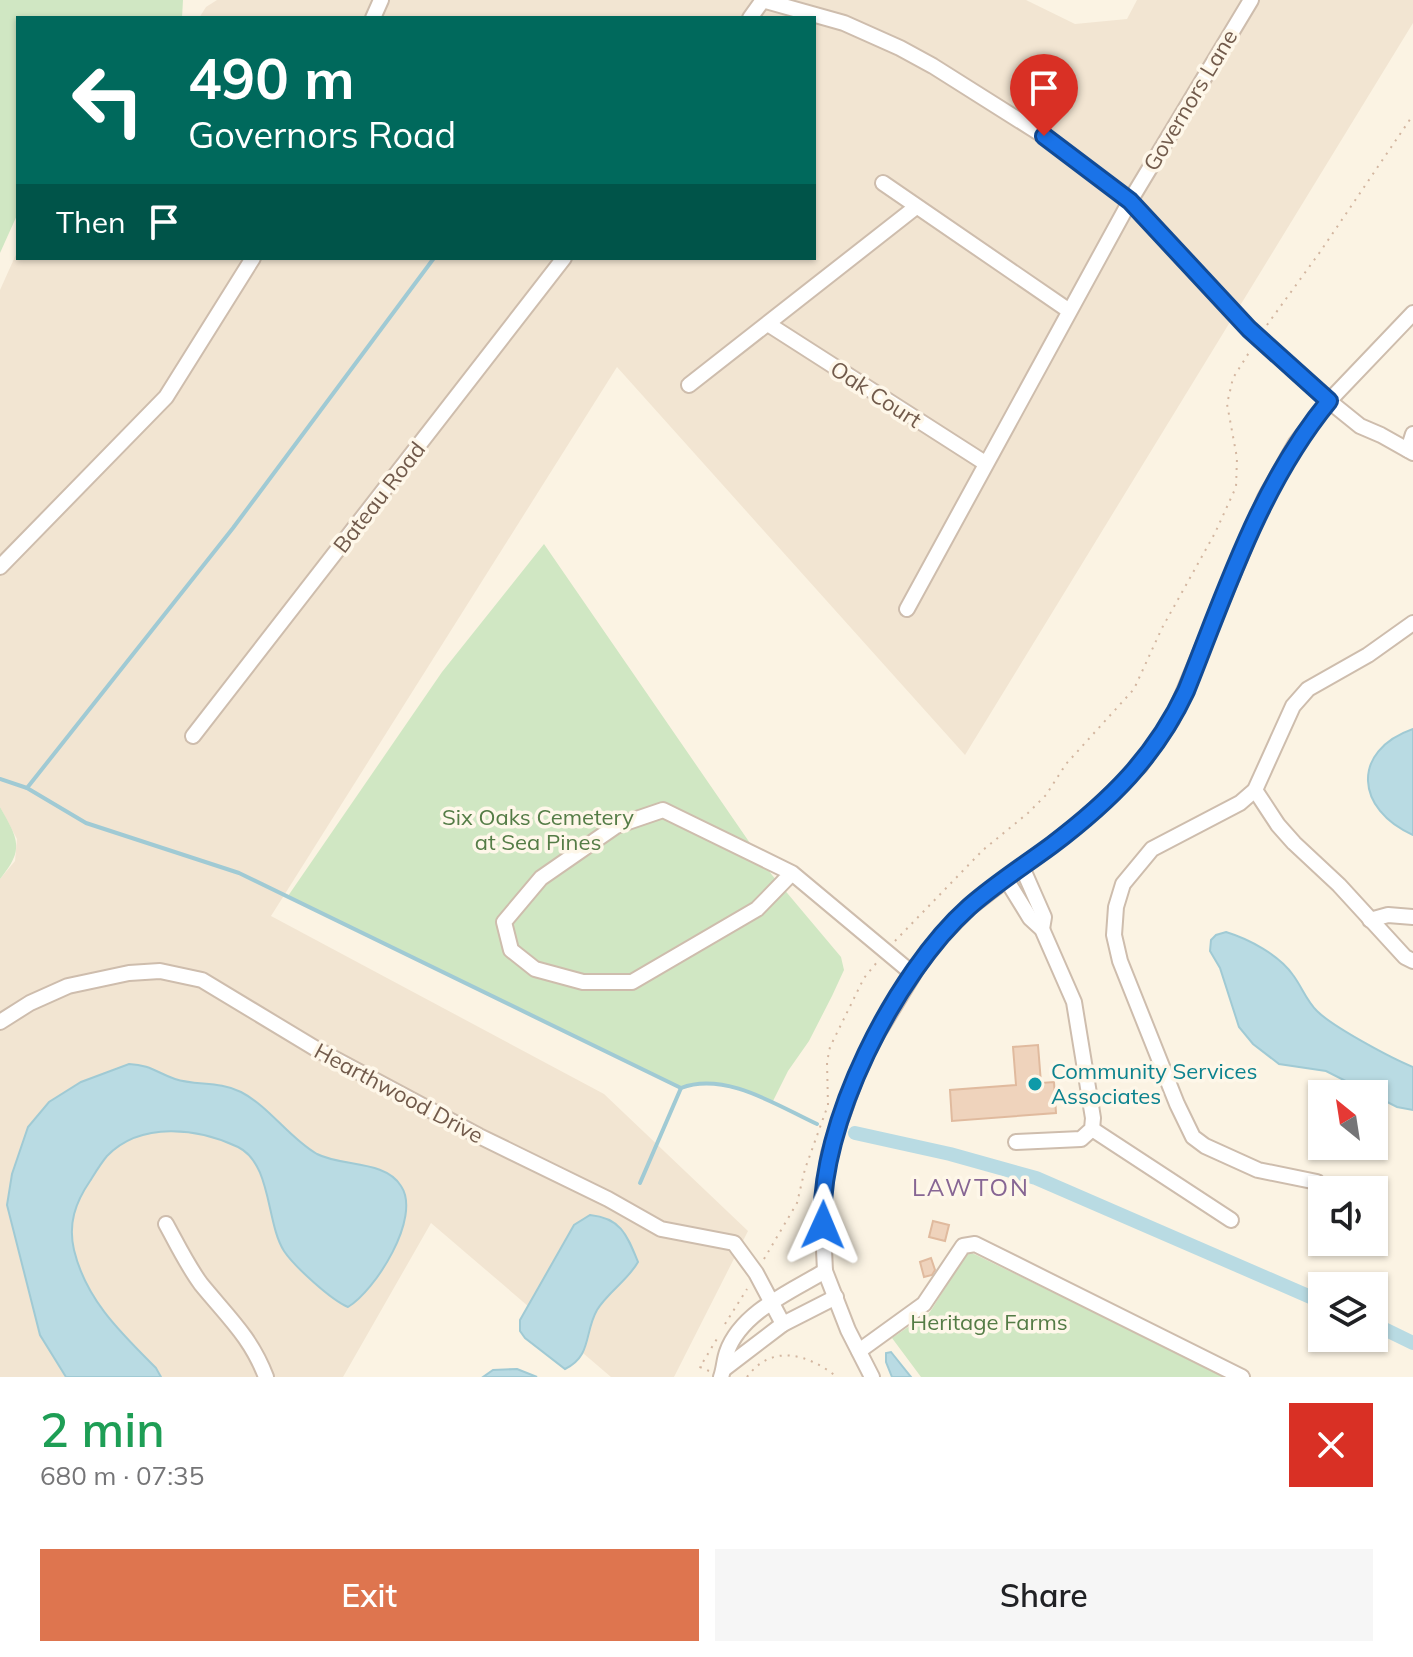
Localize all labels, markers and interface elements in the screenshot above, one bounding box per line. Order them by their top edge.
street label: Governors Lane [1137,24,1243,176]
text: 490 m [188,43,355,113]
icon: left [56,48,160,152]
pin [1010,54,1078,136]
icon: arrive [1022,66,1066,110]
text: Governors Road [188,112,456,157]
icon: arrive [142,200,186,244]
text: Then [56,203,126,241]
street label: Oak Court [825,354,927,434]
street label: Bateau Road [327,436,431,558]
park label: Six Oaks Cemetery at Sea Pines [442,803,634,856]
street label: Hearthwood Drive [310,1037,488,1149]
place label: Community Services Associates [1051,1057,1257,1110]
marker: Community Services Associates [1026,1075,1044,1093]
north arrow [1308,1080,1388,1160]
map controls [1308,1080,1388,1352]
district label: LAWTON [912,1172,1030,1202]
button: sound [1308,1176,1388,1256]
position arrow [781,1183,865,1267]
button: layers [1308,1272,1388,1352]
park label: Heritage Farms [910,1308,1068,1336]
text: 2 min [40,1399,165,1459]
button: close [1289,1403,1373,1487]
text: 680 m · 07:35 [40,1459,204,1492]
button: Exit [40,1549,699,1641]
button: Share [715,1549,1373,1641]

